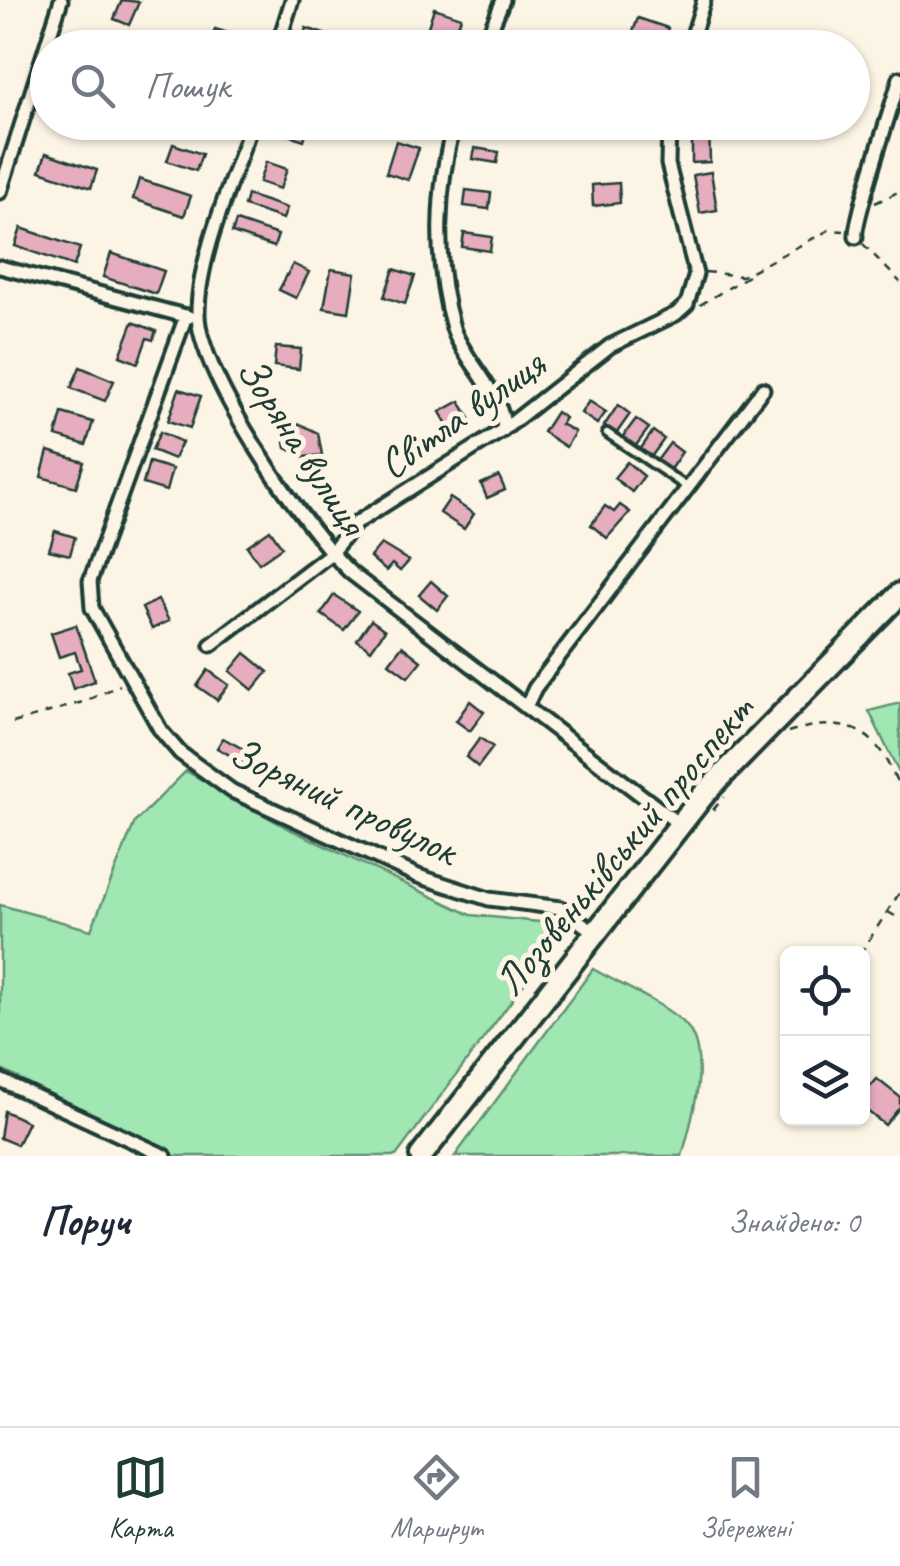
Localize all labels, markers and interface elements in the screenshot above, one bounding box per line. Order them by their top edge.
search box [30,30,870,140]
icon: search [65,58,120,113]
text: Пошук [145,62,230,109]
street label: Світла вулиця [368,337,557,491]
street label: Зоряна вулиця [225,347,380,547]
street label: Лозовеньківський проспект [483,682,767,1006]
street label: Зоряний провулок [221,726,469,879]
map controls [780,946,870,1126]
button: locate [780,946,870,1036]
button: layers [780,1036,870,1126]
text: Поруч [40,1195,130,1248]
text: Знайдено: 0 [728,1201,860,1242]
tab: Карта [109,1450,173,1545]
tab: Маршрут [390,1450,483,1545]
tab: Збережені [700,1450,791,1545]

